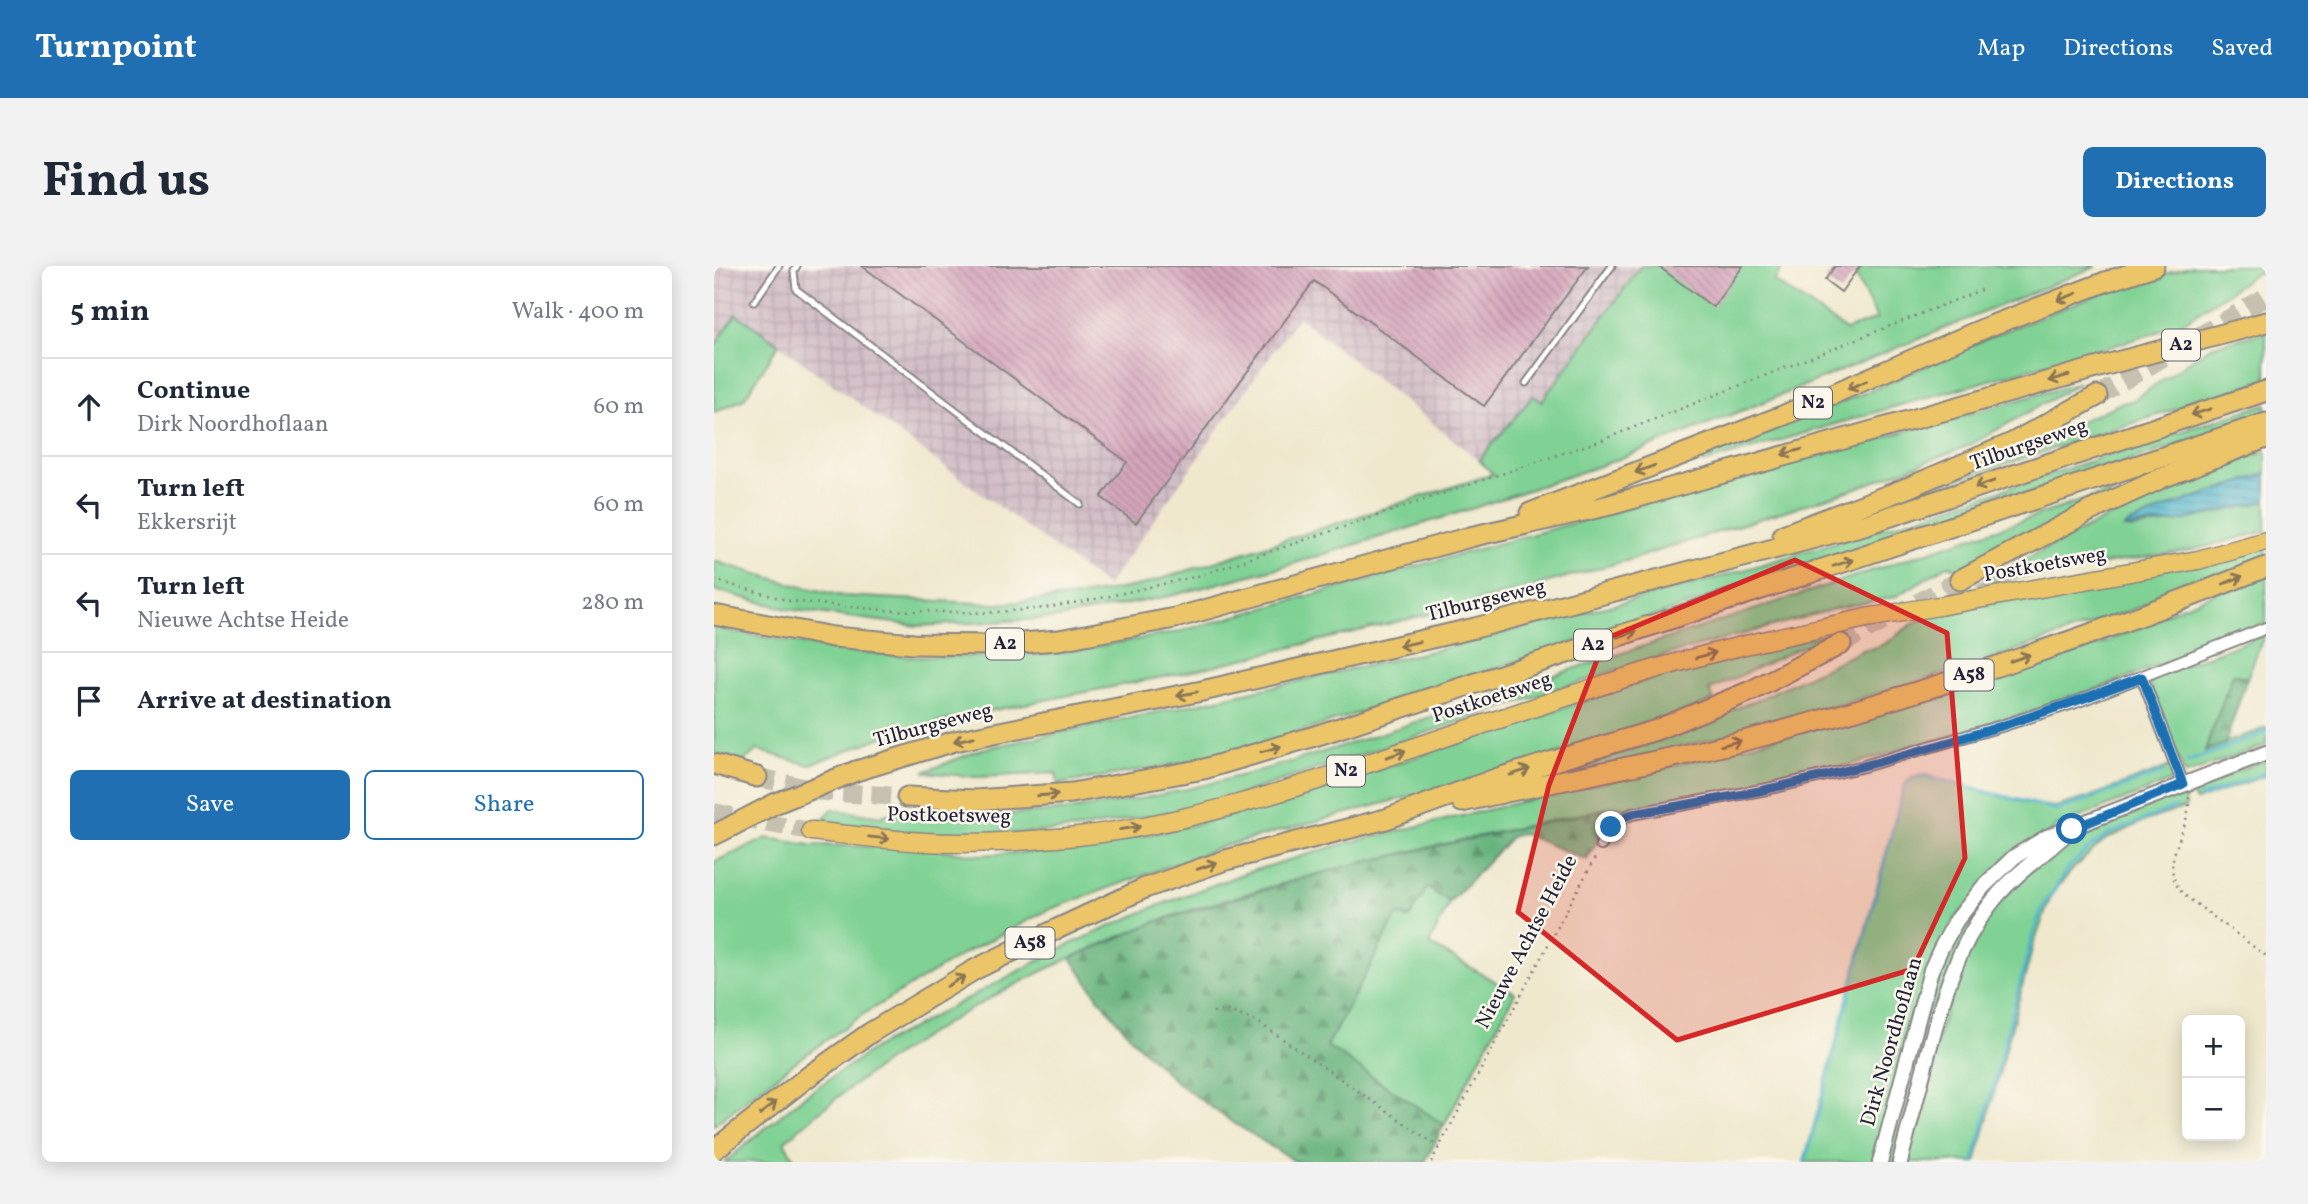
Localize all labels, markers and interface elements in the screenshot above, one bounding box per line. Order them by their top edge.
text: Turnpoint [35,26,197,72]
text: Map [1977,32,2025,66]
text: Directions [2063,32,2173,66]
text: Saved [2211,32,2273,66]
button: Directions [2083,147,2266,217]
text: Find us [42,148,210,217]
text: 5 min [70,291,150,333]
one-way arrow [2056,292,2078,304]
text: Walk · 400 m [512,296,644,328]
road number: A2 [2162,330,2200,360]
text: Continue [137,373,250,409]
one-way arrow [2048,373,2070,386]
one-way arrow [1846,379,1868,392]
icon: ahead [70,388,108,426]
road number: N2 [1794,388,1832,419]
text: 60 m [594,391,644,423]
one-way arrow [2190,406,2212,419]
text: Dirk Noordhoflaan [137,409,329,441]
street label: Tilburgseweg [1967,411,2091,479]
one-way arrow [1781,447,1803,460]
one-way arrow [1635,463,1657,476]
text: Turn left [137,471,245,507]
one-way arrow [1975,479,1997,491]
icon: left [70,486,108,524]
text: 60 m [594,489,644,521]
text: Ekkersrijt [137,507,237,539]
street label: Postkoetsweg [1981,540,2109,590]
one-way arrow [1832,555,1854,568]
text: Turn left [137,569,245,605]
street label: Tilburgseweg [1423,572,1549,630]
one-way arrow [2222,573,2244,586]
icon: left [70,584,108,622]
text: 280 m [581,587,644,619]
text: Nieuwe Achtse Heide [137,605,349,637]
one-way arrow [1616,626,1638,639]
road number: A2 [986,628,1024,660]
road number: A2 [1574,630,1612,660]
one-way arrow [1398,637,1421,651]
one-way arrow [1695,648,1717,661]
one-way arrow [2008,651,2030,663]
road number: A58 [1944,660,1994,690]
street label: Postkoetsweg [1428,665,1556,731]
icon: arrive [70,682,108,720]
text: Arrive at destination [137,683,392,719]
one-way arrow [1176,687,1199,701]
street label: Tilburgseweg [870,696,996,756]
one-way arrow [953,733,976,746]
one-way arrow [1719,736,1742,749]
one-way arrow [1259,742,1281,755]
one-way arrow [1385,747,1407,759]
road number: N2 [1327,756,1365,786]
one-way arrow [1508,764,1530,777]
button: Save [70,770,350,840]
button: Share [364,770,644,840]
one-way arrow [1036,788,1059,801]
street label: Postkoetsweg [887,800,1011,832]
route end [1595,811,1626,842]
route start [2056,813,2087,844]
one-way arrow [1118,821,1141,834]
one-way arrow [868,831,890,844]
street label: Nieuwe Achtse Heide [1469,850,1585,1034]
one-way arrow [1196,859,1218,871]
road number: A58 [1006,928,1054,958]
street label: Dirk Noordhoflaan [1854,954,1930,1130]
one-way arrow [946,974,966,988]
map controls [2182,1015,2245,1141]
button: + [2182,1015,2245,1078]
button: − [2182,1078,2245,1141]
one-way arrow [758,1101,776,1116]

